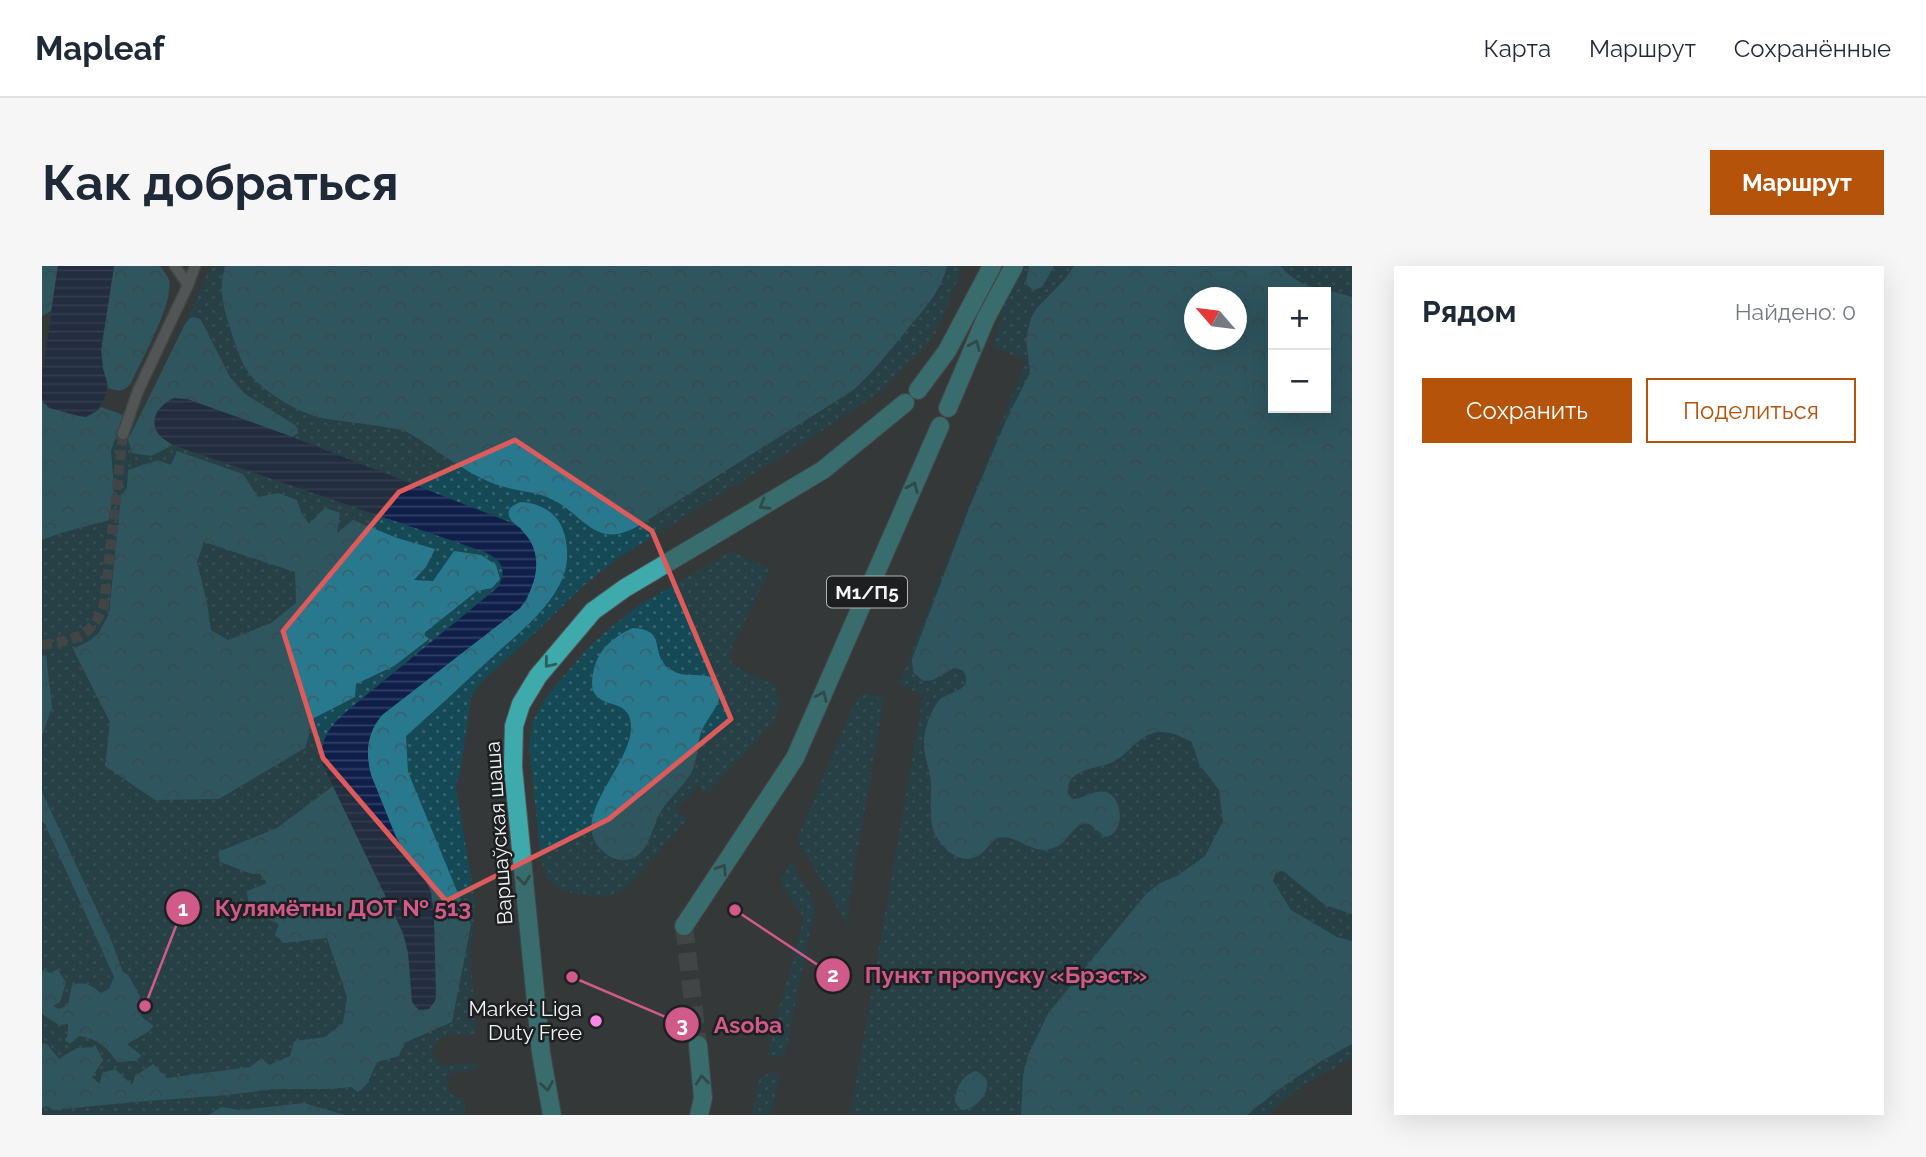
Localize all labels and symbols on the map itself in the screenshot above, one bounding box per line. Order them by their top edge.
north arrow [1184,287,1247,350]
one-way arrow [967,340,981,352]
one-way arrow [905,482,919,495]
one-way arrow [759,496,772,509]
road number: М1/П5 [827,576,907,608]
one-way arrow [545,654,557,667]
one-way arrow [814,691,828,703]
street label: Варшаўская шаша [480,741,517,926]
one-way arrow [714,864,726,877]
one-way arrow [517,874,532,886]
callout: Кулямётны ДОТ № 513 [166,886,486,930]
text: Кулямётны ДОТ № 513 [215,894,471,921]
text: 1 [178,896,188,921]
callout: Пункт пропуску «Брэст» [815,953,1161,997]
text: Пункт пропуску «Брэст» [865,961,1147,988]
text: 2 [827,962,839,987]
place label: Market Liga Duty Free [468,996,582,1045]
callout: Asoba [665,1002,796,1046]
text: Asoba [714,1011,782,1038]
text: 3 [676,1012,688,1037]
marker: Market Liga Duty Free [588,1013,604,1029]
one-way arrow [694,1074,709,1086]
one-way arrow [539,1080,554,1092]

